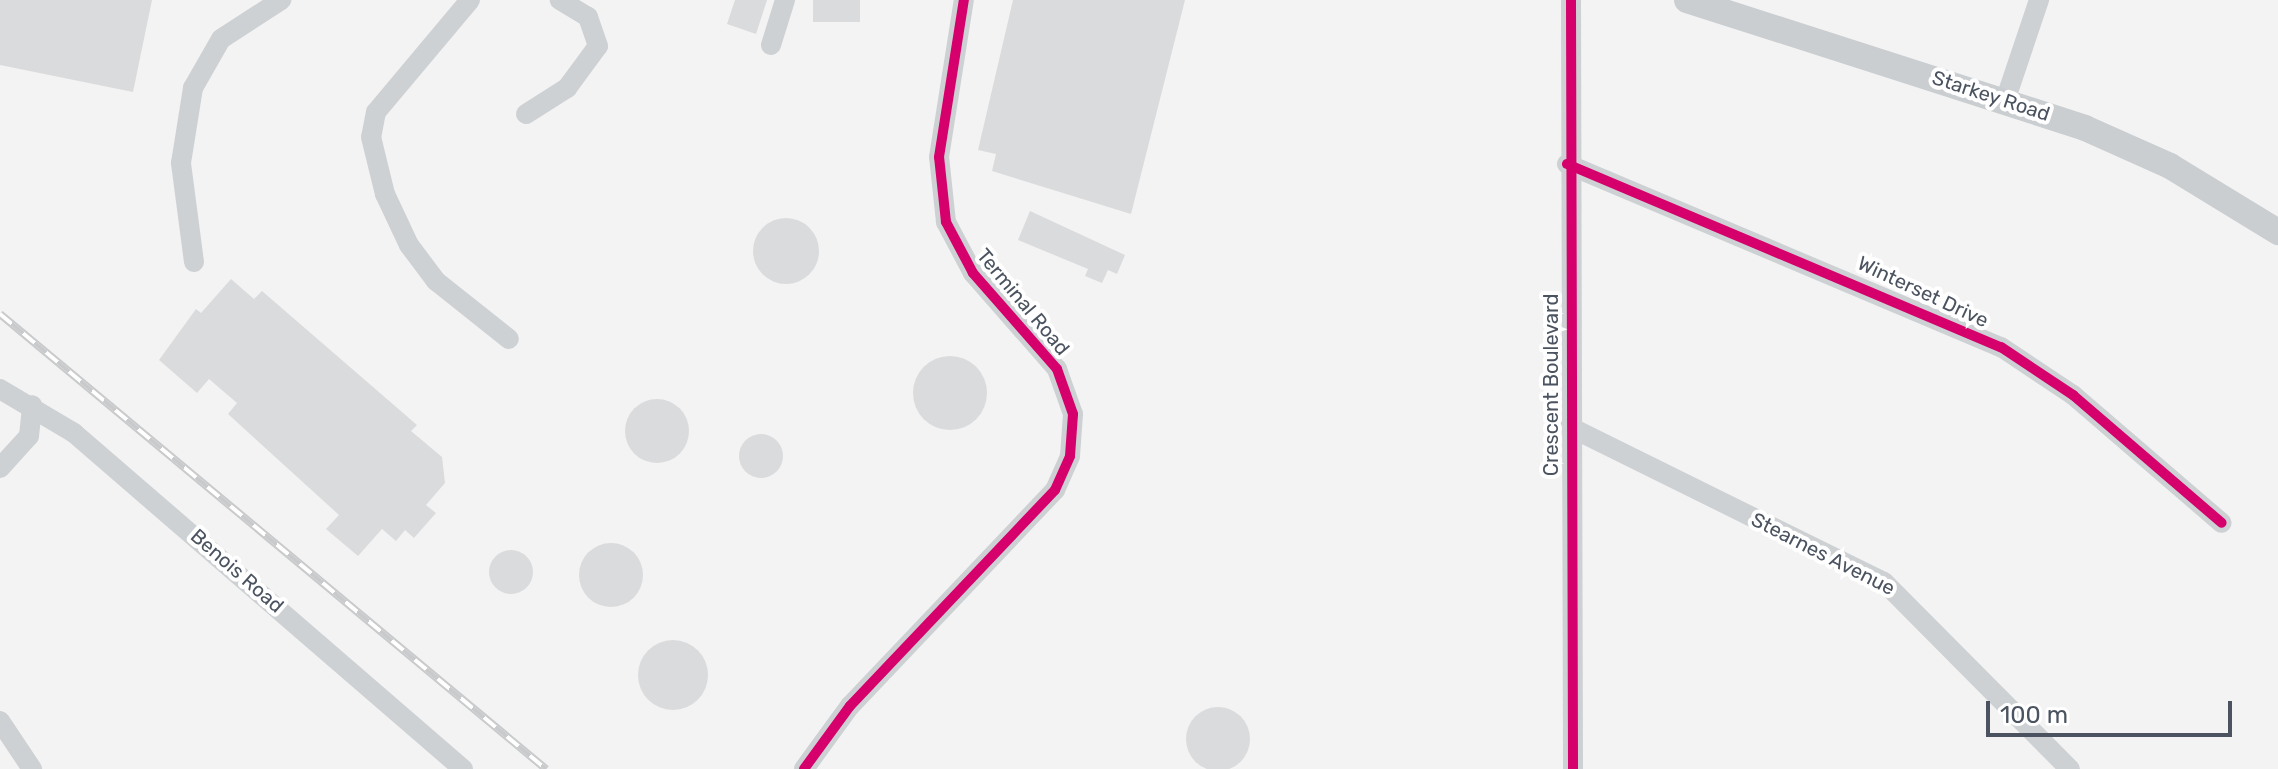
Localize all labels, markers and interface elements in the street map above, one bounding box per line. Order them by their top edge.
street label: Starkey Road [1929,66,2053,126]
street label: Terminal Road [972,244,1074,360]
street label: Winterset Drive [1854,251,1992,333]
street label: Crescent Boulevard [1539,294,1563,476]
street label: Stearnes Avenue [1747,507,1899,601]
street label: Benois Road [186,524,288,618]
scale bar [1990,685,2236,735]
text: 100 m [2000,701,2068,729]

